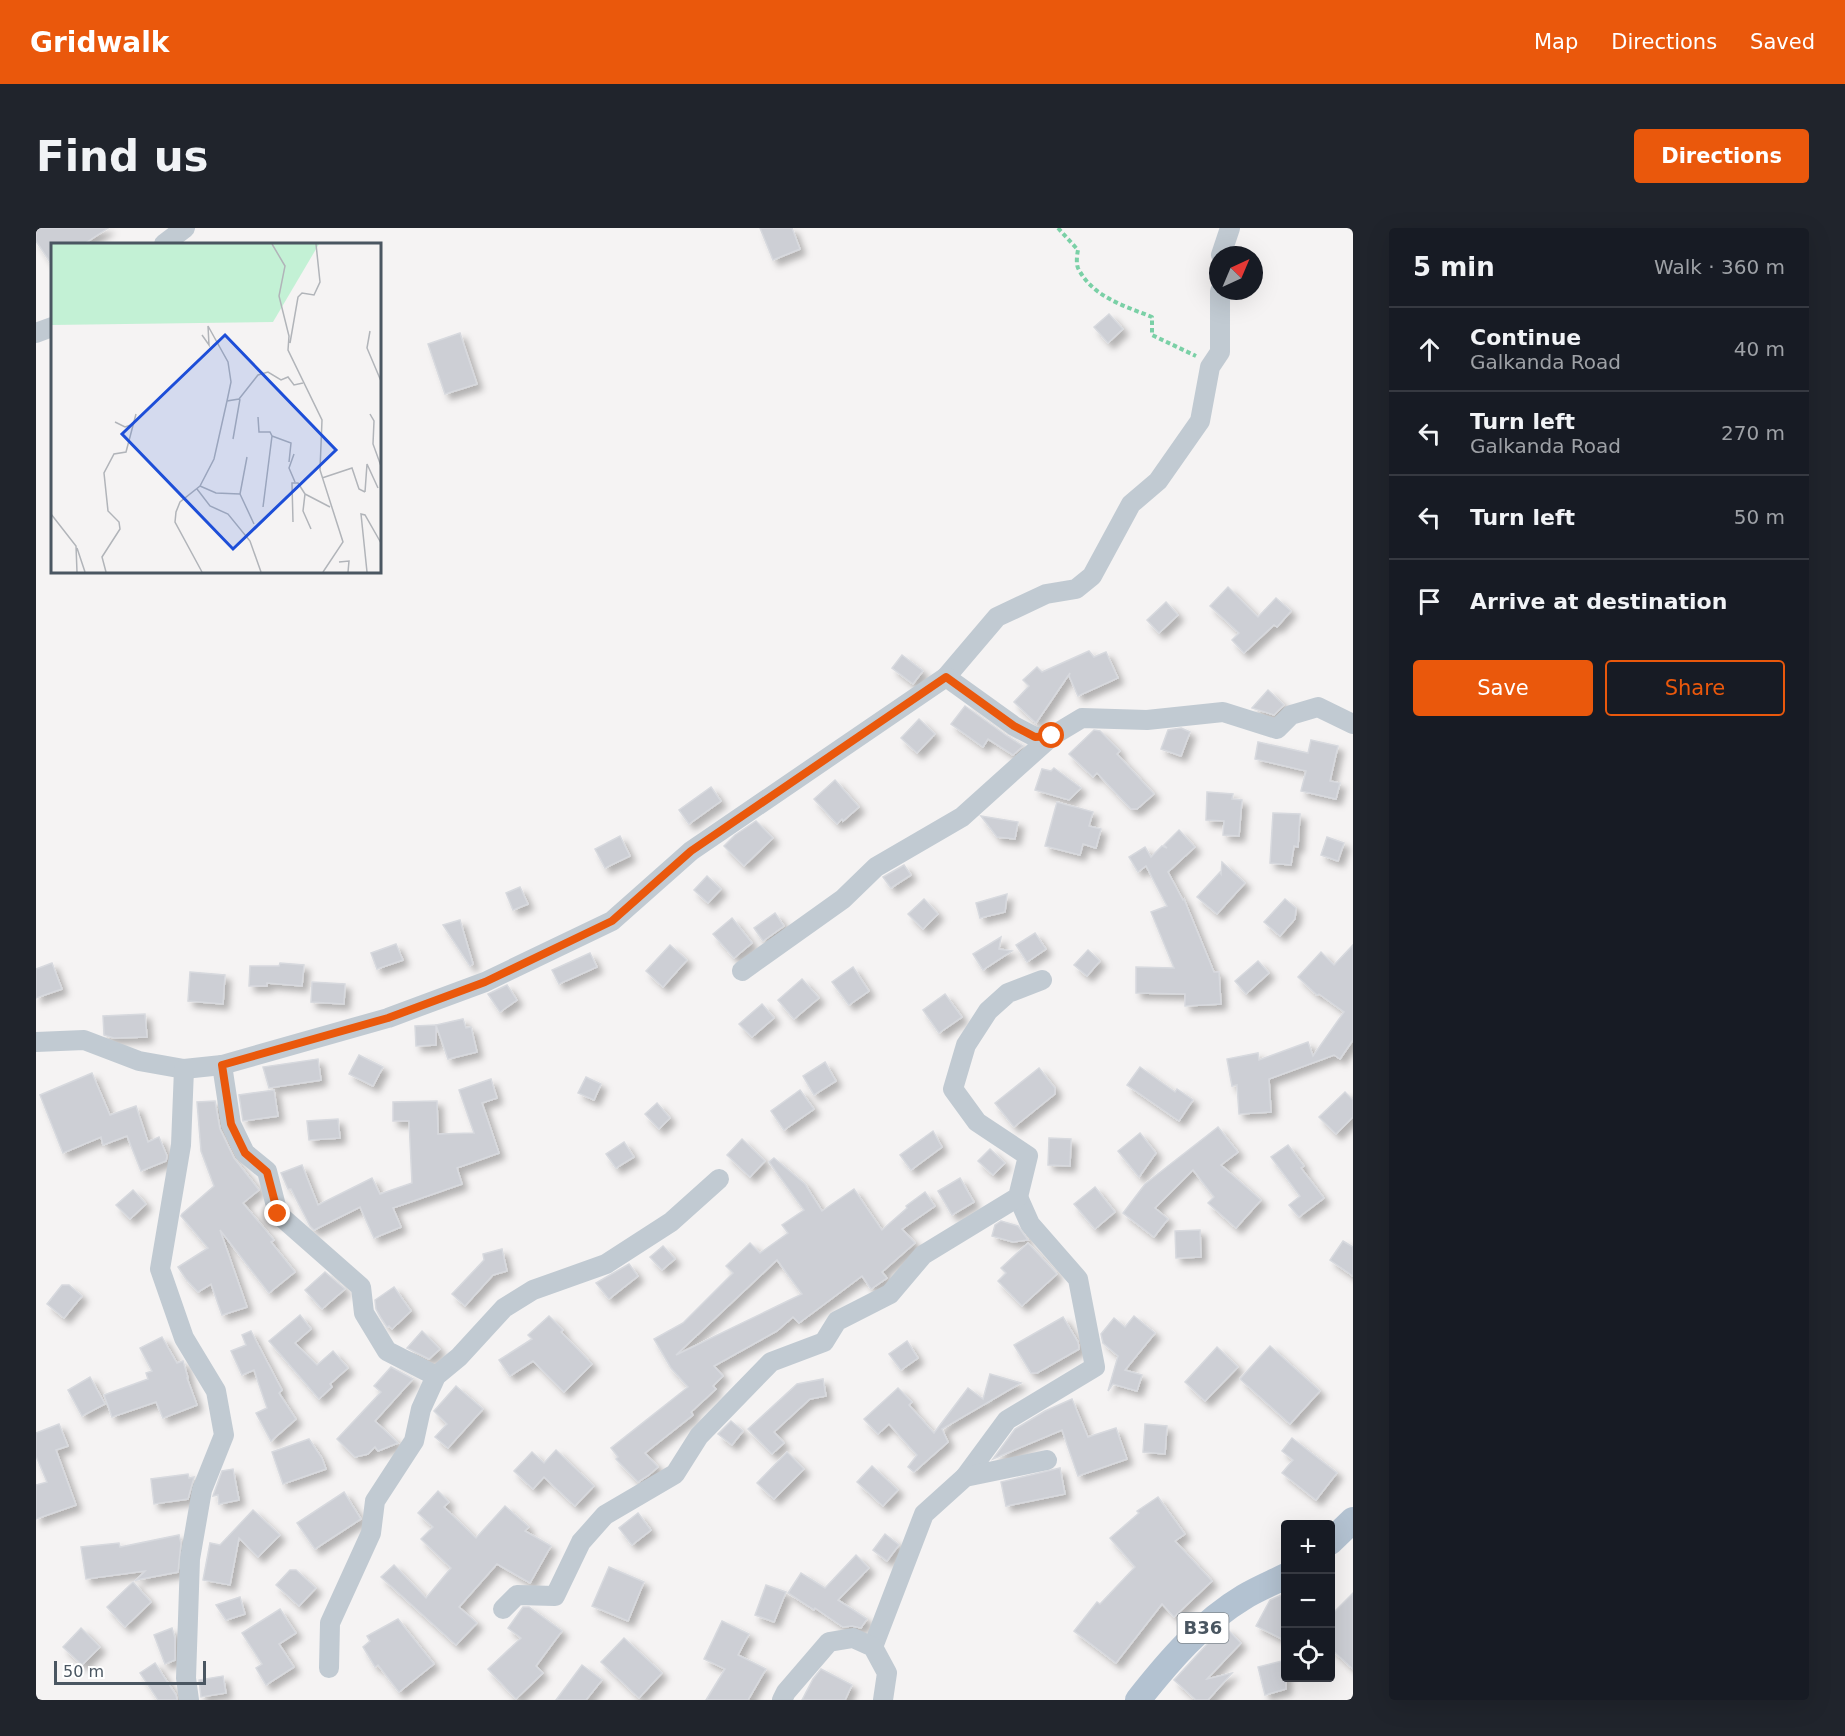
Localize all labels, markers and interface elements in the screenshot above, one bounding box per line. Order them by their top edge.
text: Gridwalk [30,26,169,59]
text: Map [1534,30,1578,54]
text: Directions [1611,30,1717,54]
text: Saved [1750,30,1815,54]
button: Directions [1634,129,1809,183]
text: Find us [36,132,209,181]
inset map [51,243,381,573]
north arrow [1209,246,1263,300]
text: 5 min [1413,252,1495,282]
text: Walk · 360 m [1654,255,1785,279]
text: Continue [1470,325,1581,350]
icon: ahead [1413,333,1446,366]
text: 40 m [1734,337,1785,361]
text: Galkanda Road [1470,350,1621,374]
text: Turn left [1470,409,1575,434]
icon: left [1413,417,1446,450]
text: 270 m [1721,421,1785,445]
text: Galkanda Road [1470,434,1621,458]
icon: left [1413,501,1446,534]
text: Turn left [1470,505,1575,530]
text: 50 m [1734,505,1785,529]
icon: arrive [1413,585,1446,618]
text: Arrive at destination [1470,589,1727,614]
button: Save [1413,660,1593,716]
button: Share [1605,660,1785,716]
route start [1038,722,1064,748]
route end [264,1200,290,1226]
map controls [1281,1520,1335,1682]
button: + [1281,1520,1335,1574]
button: − [1281,1574,1335,1628]
road number: B36 [1178,1613,1228,1643]
button: locate [1281,1628,1335,1682]
scale bar [54,1658,206,1686]
text: 50 m [63,1662,104,1681]

